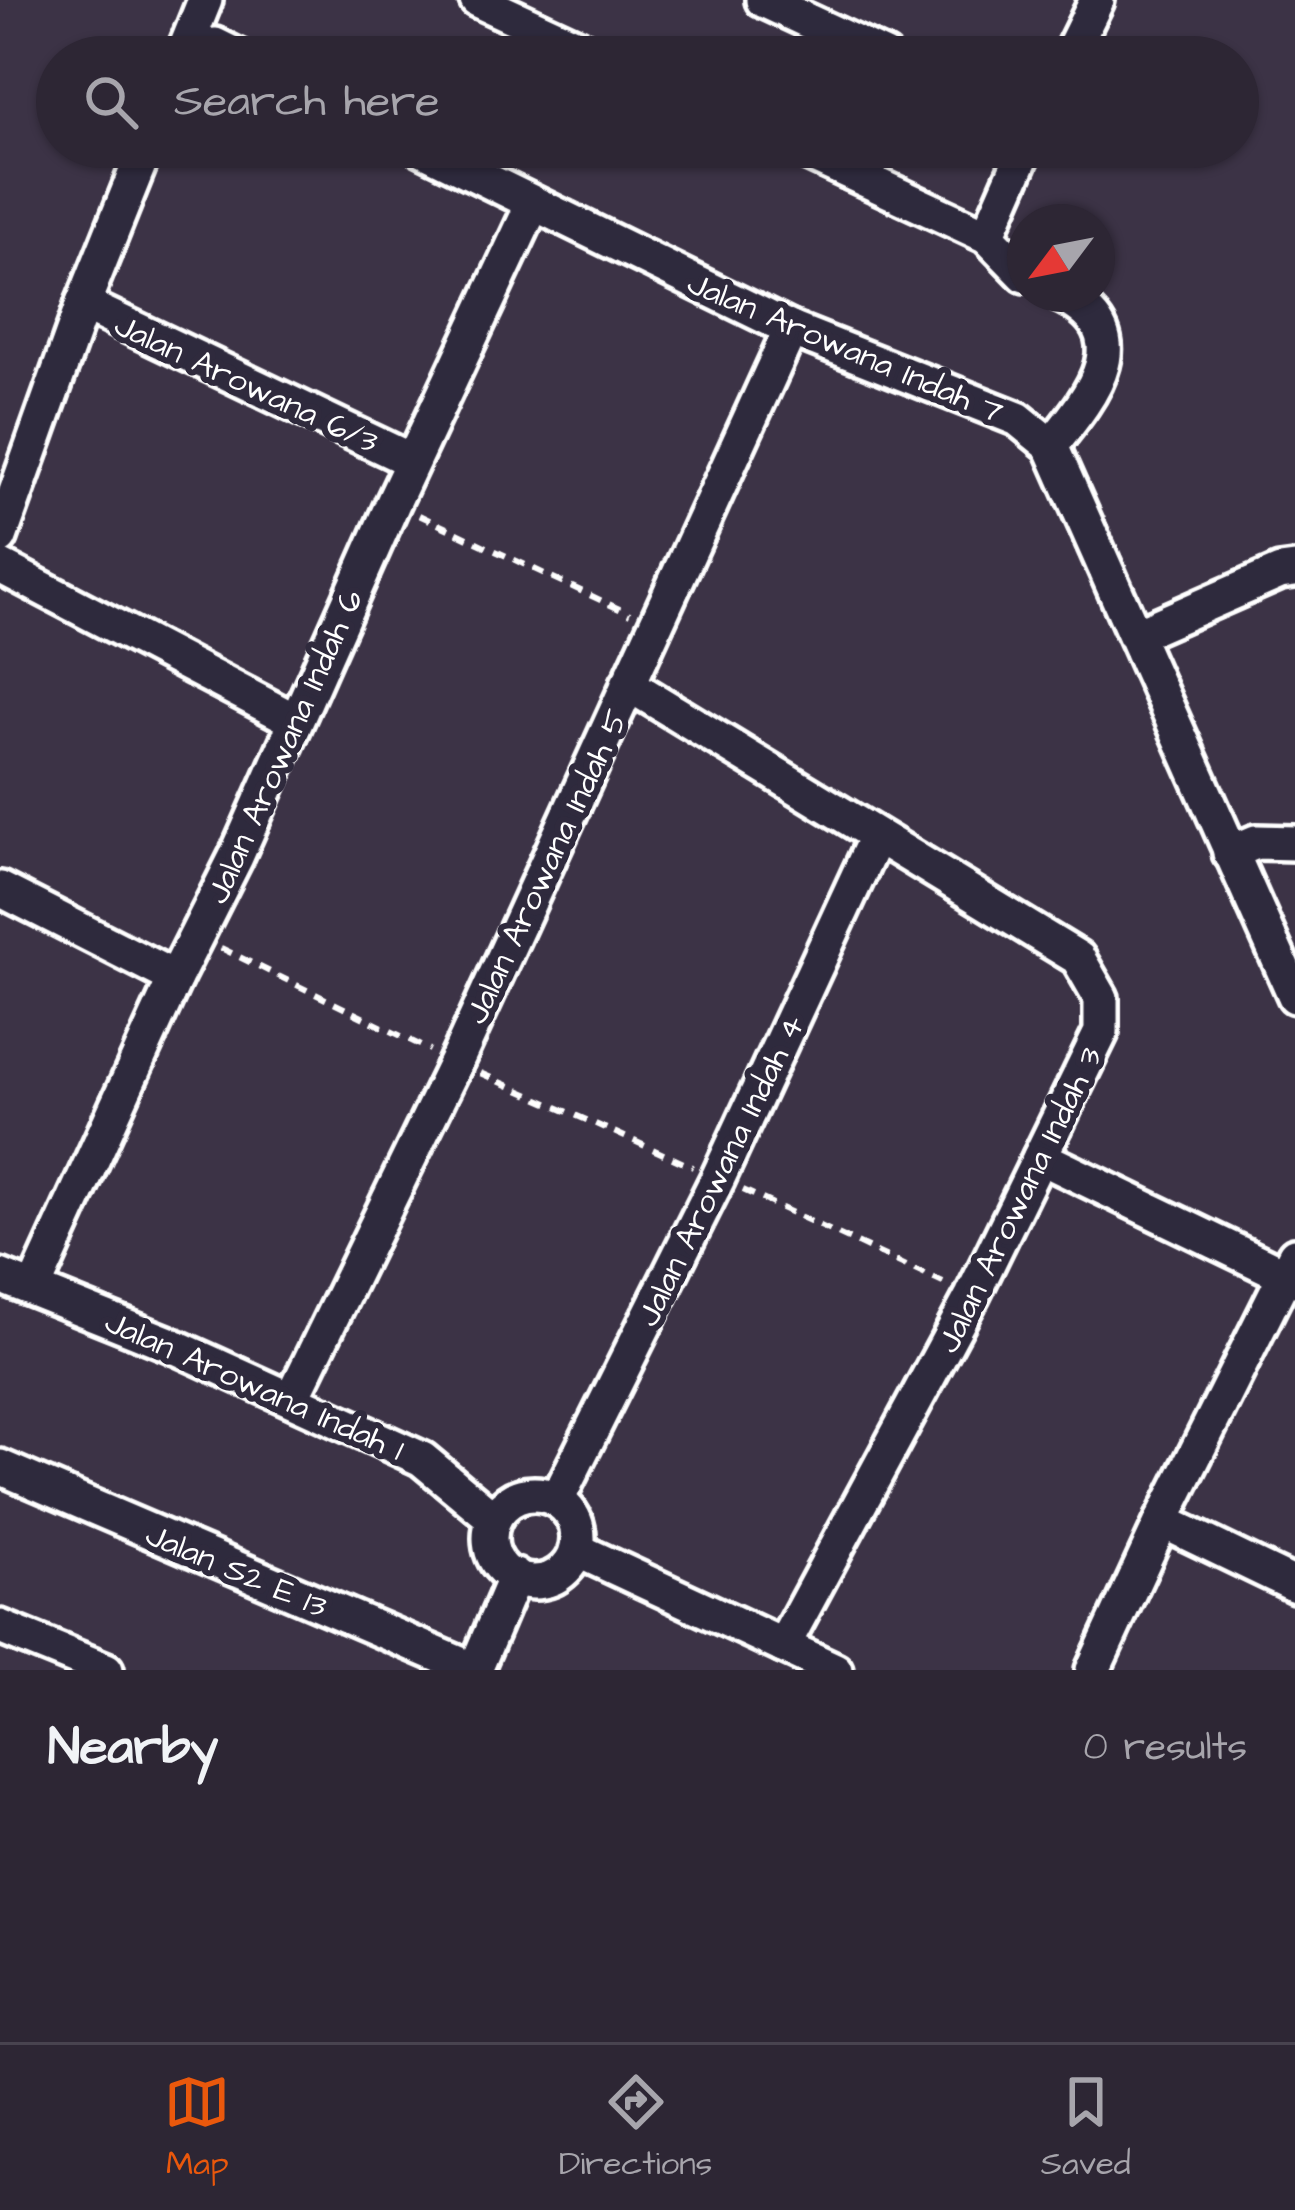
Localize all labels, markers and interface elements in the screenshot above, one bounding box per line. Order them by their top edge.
search box [36,36,1259,168]
icon: search [78,69,144,135]
text: Search here [174,71,440,133]
north arrow [1007,204,1115,312]
street label: Jalan Arowana Indah 7 [680,260,1010,435]
street label: Jalan Arowana 6/3 [107,302,386,465]
street label: Jalan Arowana Indah 6 [195,582,375,911]
street label: Jalan Arowana Indah 5 [454,702,640,1032]
street label: Jalan Arowana Indah 4 [625,1008,816,1334]
street label: Jalan Arowana Indah 3 [926,1039,1114,1361]
street label: Jalan Arowana Indah 1 [97,1299,411,1472]
street label: Jalan S2 E 13 [138,1512,334,1630]
text: Nearby [48,1713,218,1784]
text: 0 results [1083,1721,1247,1775]
tab: Map [164,2069,230,2187]
tab: Directions [559,2069,712,2187]
tab: Saved [1041,2069,1131,2187]

